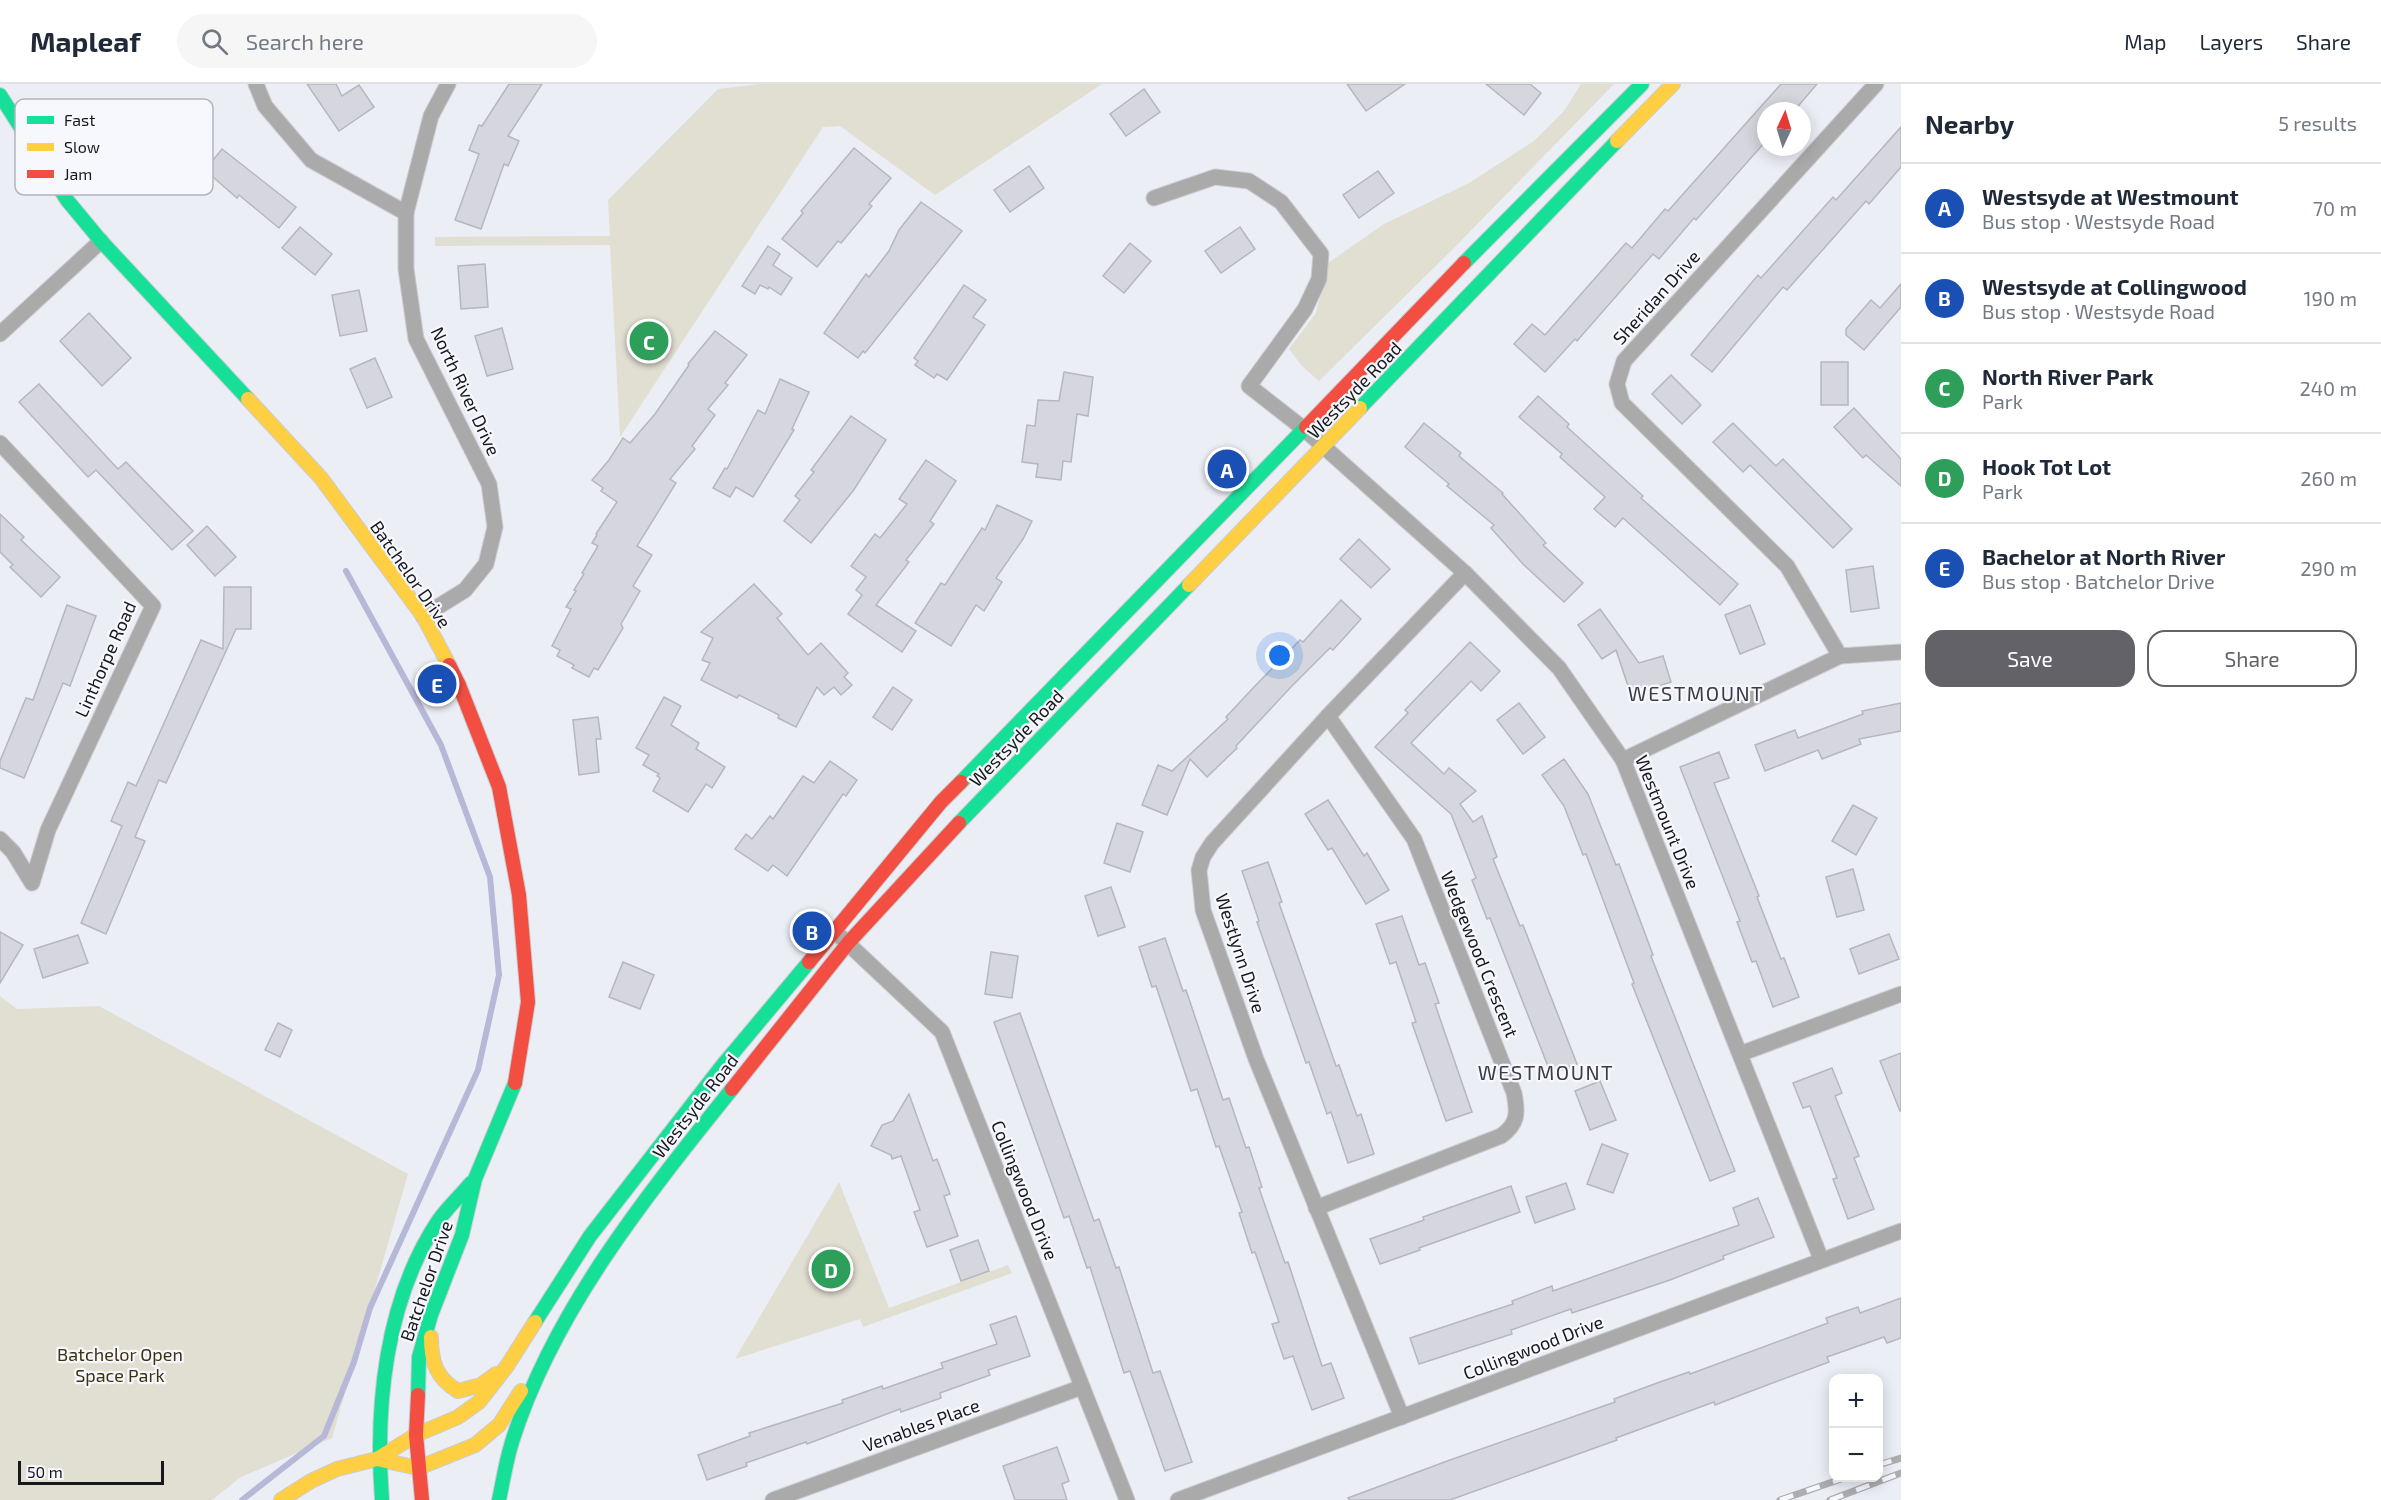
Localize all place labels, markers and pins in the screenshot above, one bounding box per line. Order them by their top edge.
pin: C [630,318,668,364]
pin: A [1208,446,1246,492]
pin: E [418,662,456,706]
pin: B [792,908,832,954]
pin: D [812,1246,850,1292]

